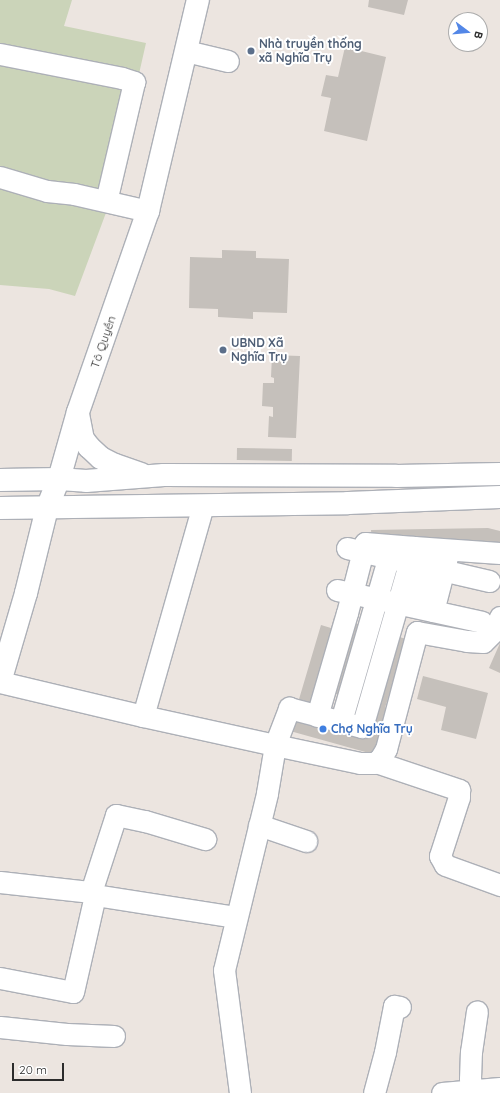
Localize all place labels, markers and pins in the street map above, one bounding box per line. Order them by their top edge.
place label: Nhà truyền thống xã Nghĩa Trụ [259,37,362,65]
marker: Nhà truyền thống xã Nghĩa Trụ [246,46,256,56]
place label: UBND Xã Nghĩa Trụ [231,336,287,364]
marker: UBND Xã Nghĩa Trụ [218,345,228,355]
place label: Chợ Nghĩa Trụ [331,722,413,736]
marker: Chợ Nghĩa Trụ [318,724,328,734]

